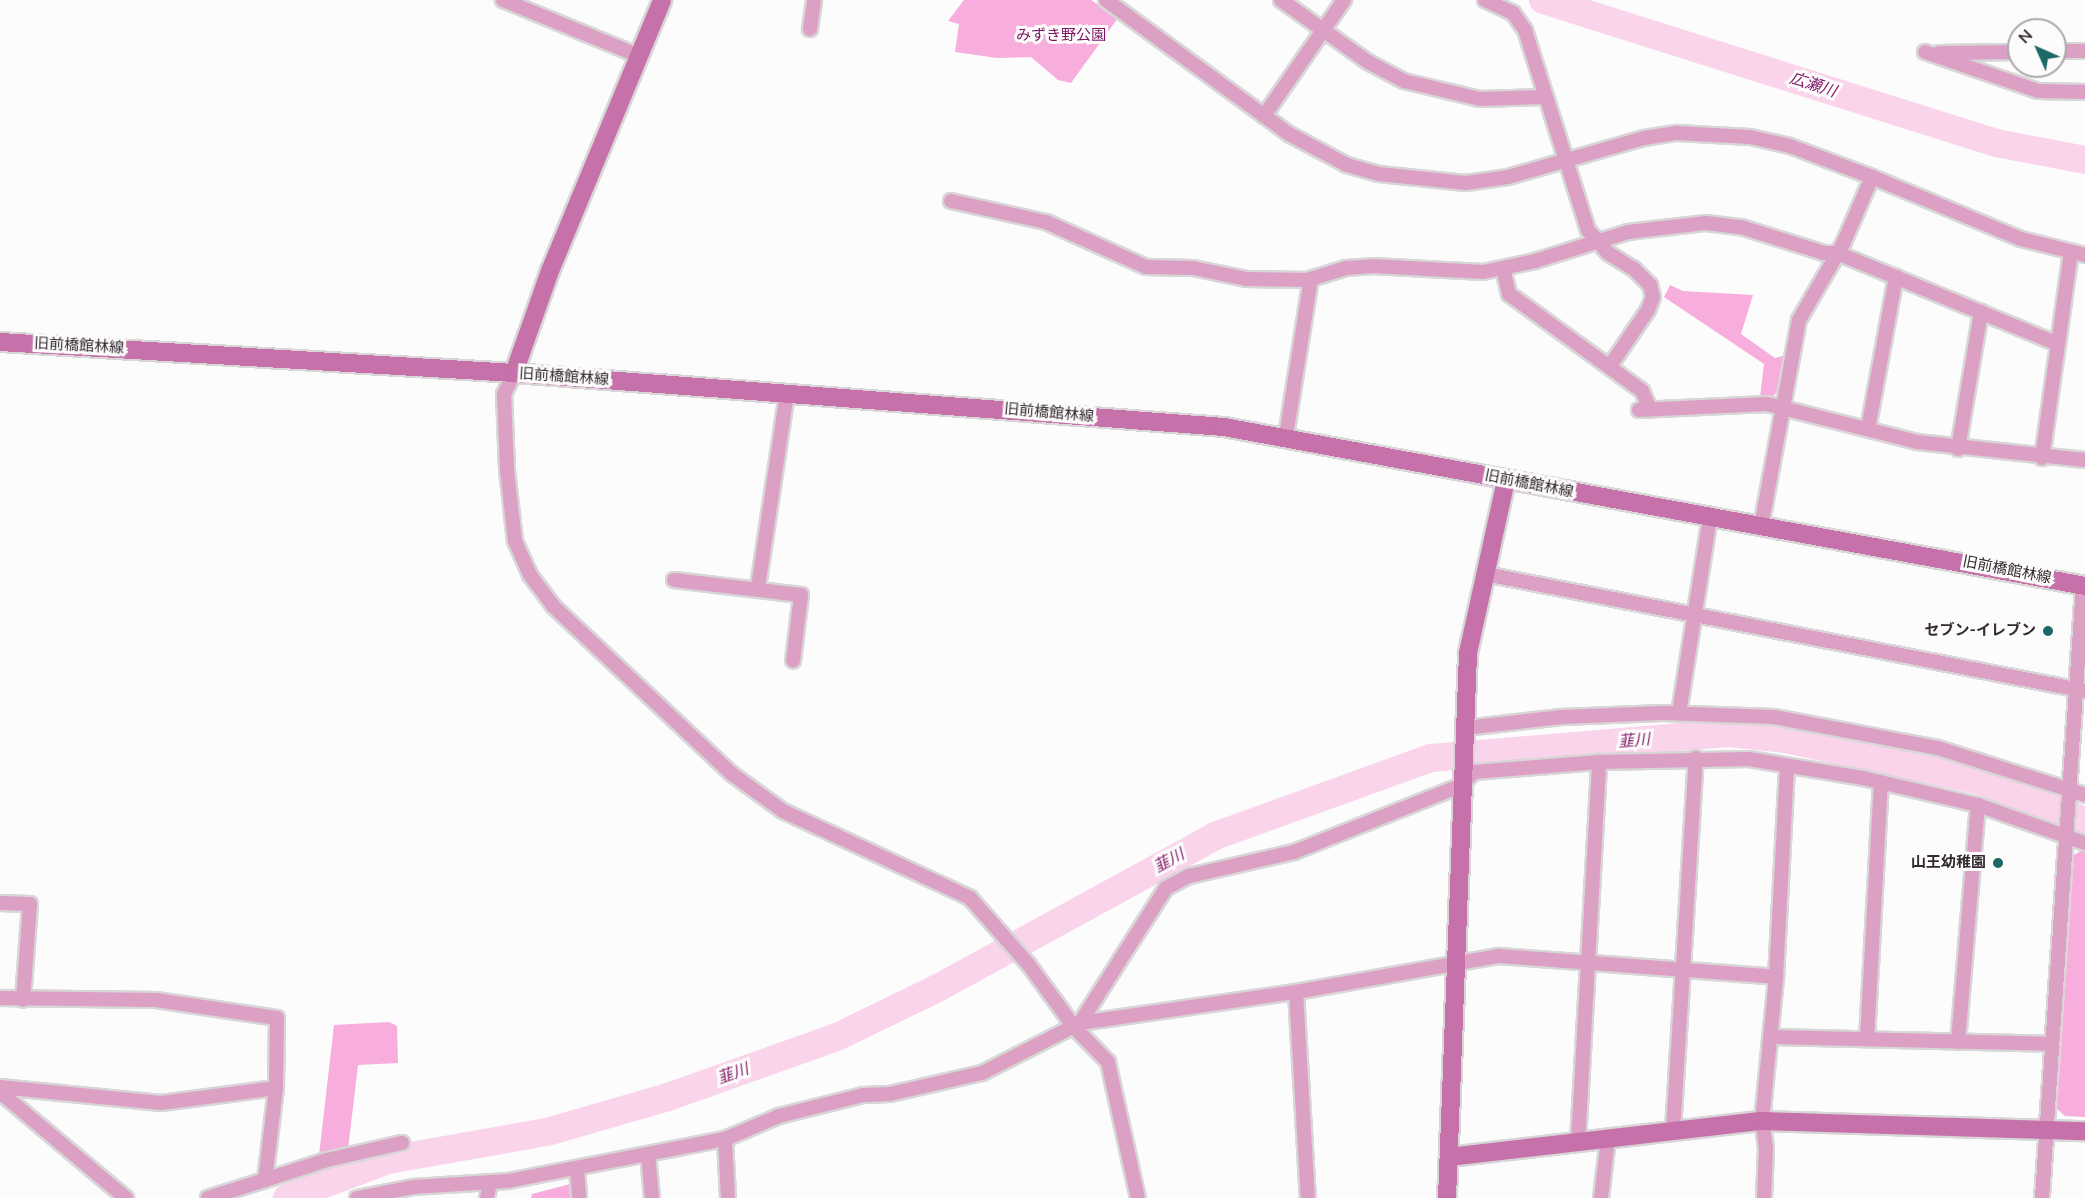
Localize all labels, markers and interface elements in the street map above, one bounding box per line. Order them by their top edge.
north arrow [2007,18,2067,78]
text: N [2014,25,2038,49]
park label: みずき野公園 [1016,27,1106,45]
water label: 広瀬川 [1787,68,1839,102]
street label: 旧前橋館林線 [34,335,124,357]
street label: 旧前橋館林線 [518,365,610,389]
street label: 旧前橋館林線 [1003,400,1095,426]
street label: 旧前橋館林線 [1483,467,1575,501]
street label: 旧前橋館林線 [1961,553,2053,587]
place label: セブン-イレブン [1924,622,2036,640]
marker: セブン-イレブン [2041,624,2055,638]
water label: 韮川 [1617,730,1651,752]
water label: 韮川 [1150,845,1188,877]
place label: 山王幼稚園 [1911,854,1986,872]
marker: 山王幼稚園 [1991,856,2005,870]
water label: 韮川 [715,1060,751,1088]

